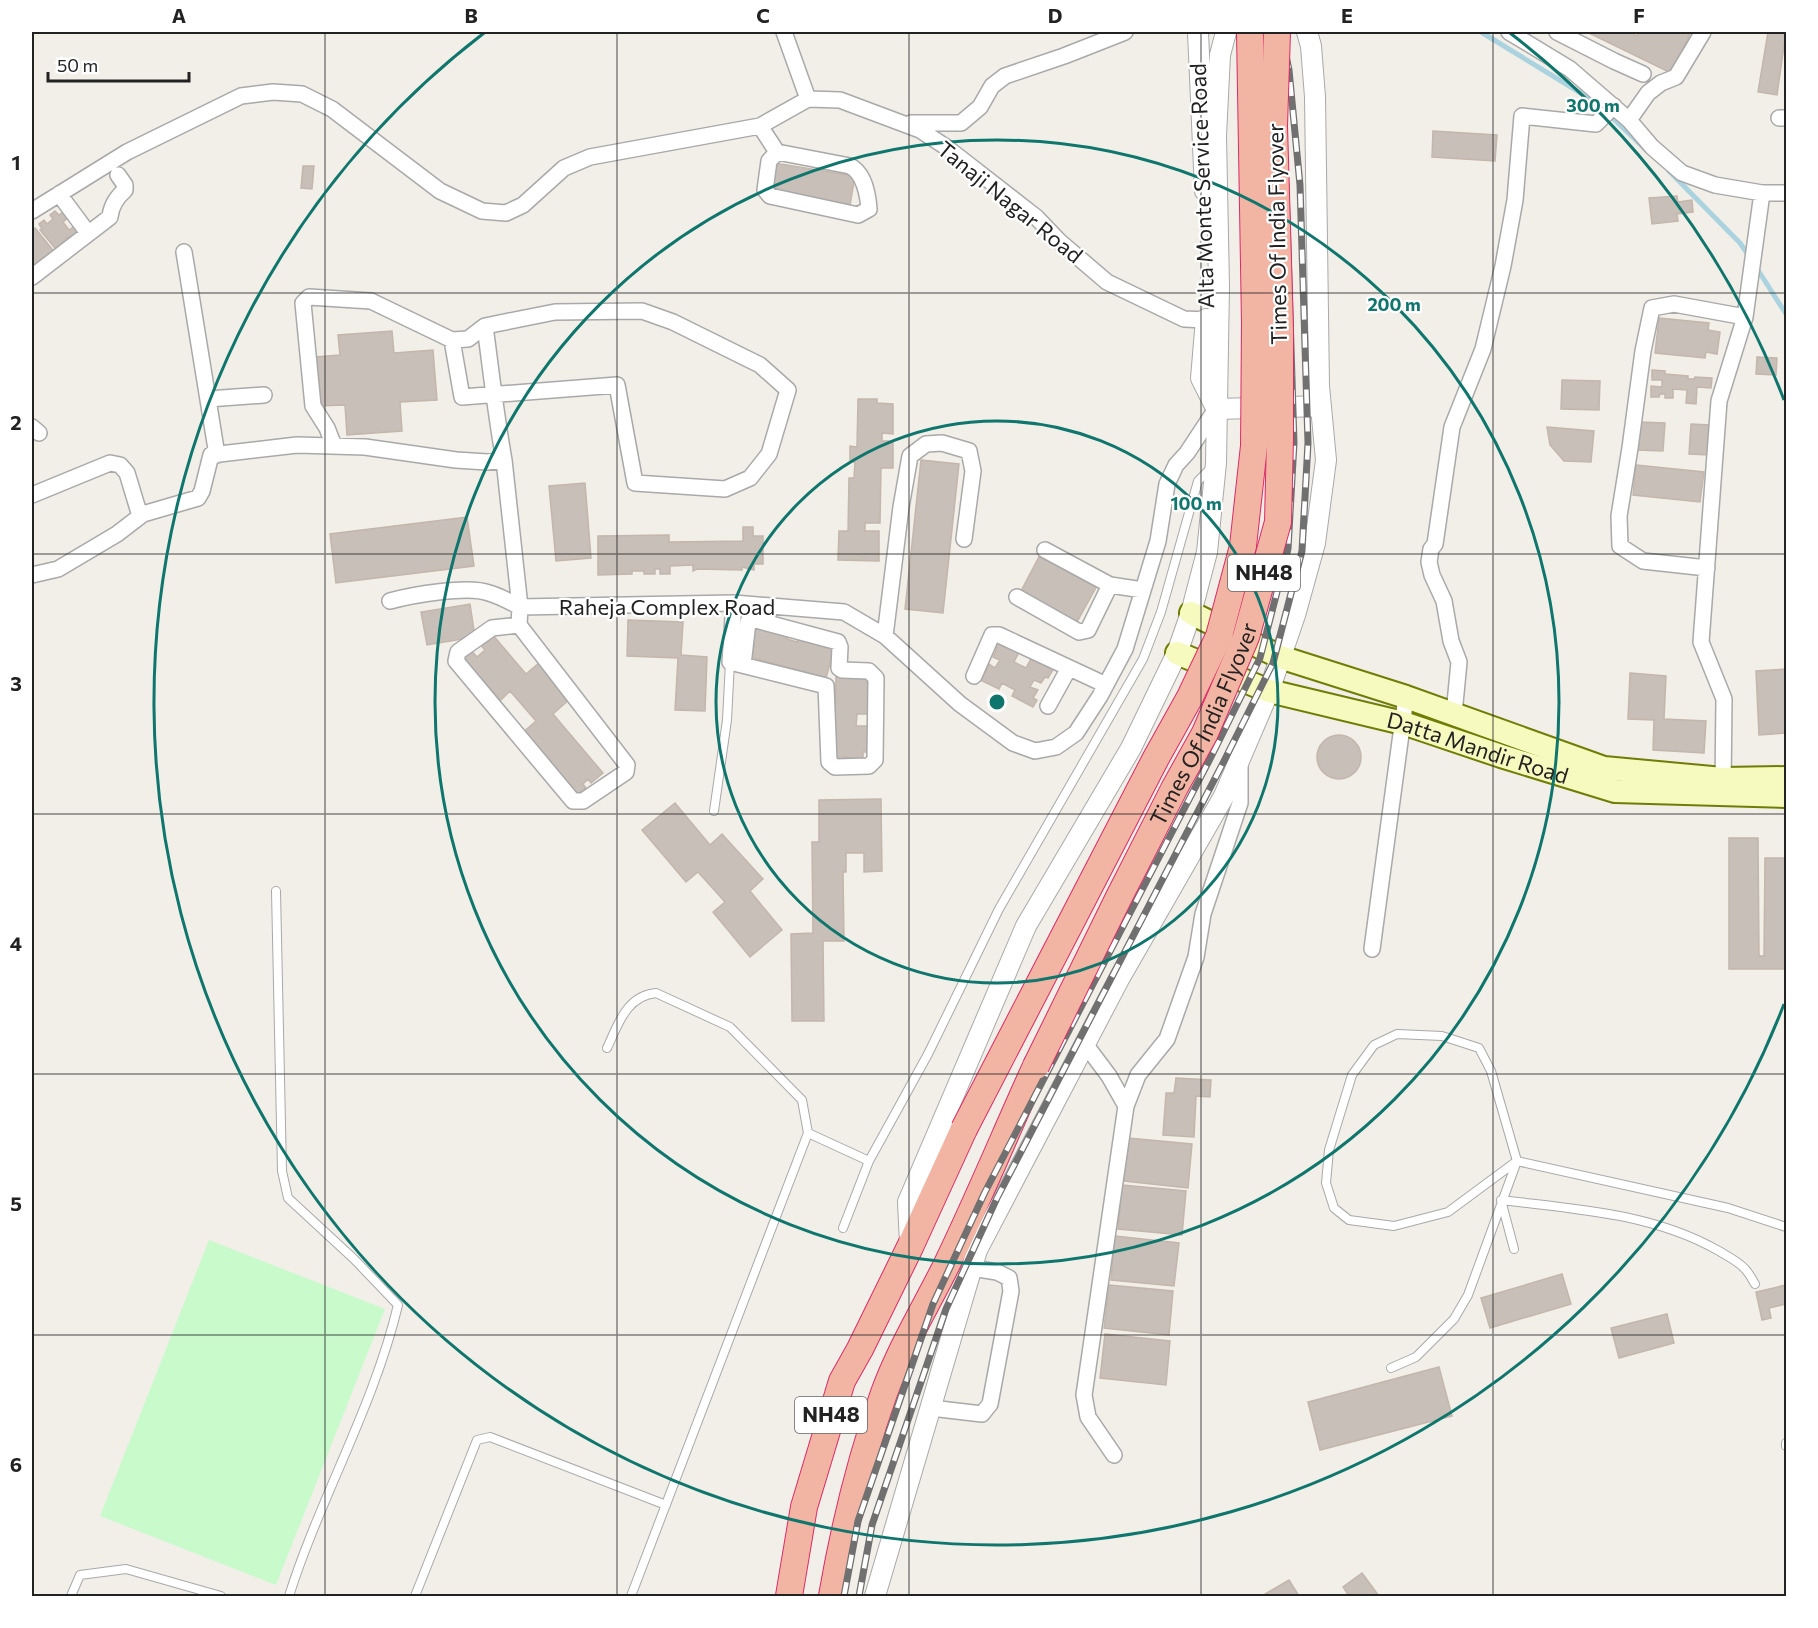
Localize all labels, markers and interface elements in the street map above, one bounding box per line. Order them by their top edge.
text: A [172,3,186,27]
text: B [464,3,478,27]
text: C [756,3,770,27]
text: D [1048,3,1062,27]
text: E [1341,3,1353,27]
text: F [1633,3,1645,27]
scale bar [48,45,189,83]
text: 50 m [57,54,98,76]
street label: Alta Monte Service Road [1184,63,1219,309]
text: 300 m [1566,94,1620,116]
street label: Times Of India Flyover [1261,123,1292,345]
street label: Tanaji Nagar Road [932,135,1088,268]
text: 1 [11,150,21,174]
text: 200 m [1367,293,1421,315]
text: 2 [10,410,22,434]
text: 100 m [1170,492,1222,514]
road number: NH48 [1228,555,1300,591]
street label: Raheja Complex Road [559,593,775,620]
street label: Times Of India Flyover [1144,619,1262,830]
text: 3 [10,671,22,695]
centre of rings [987,692,1007,712]
street label: Datta Mandir Road [1384,706,1572,789]
text: 4 [10,931,22,955]
text: 5 [10,1191,22,1215]
road number: NH48 [795,1397,867,1433]
text: 6 [10,1452,22,1476]

